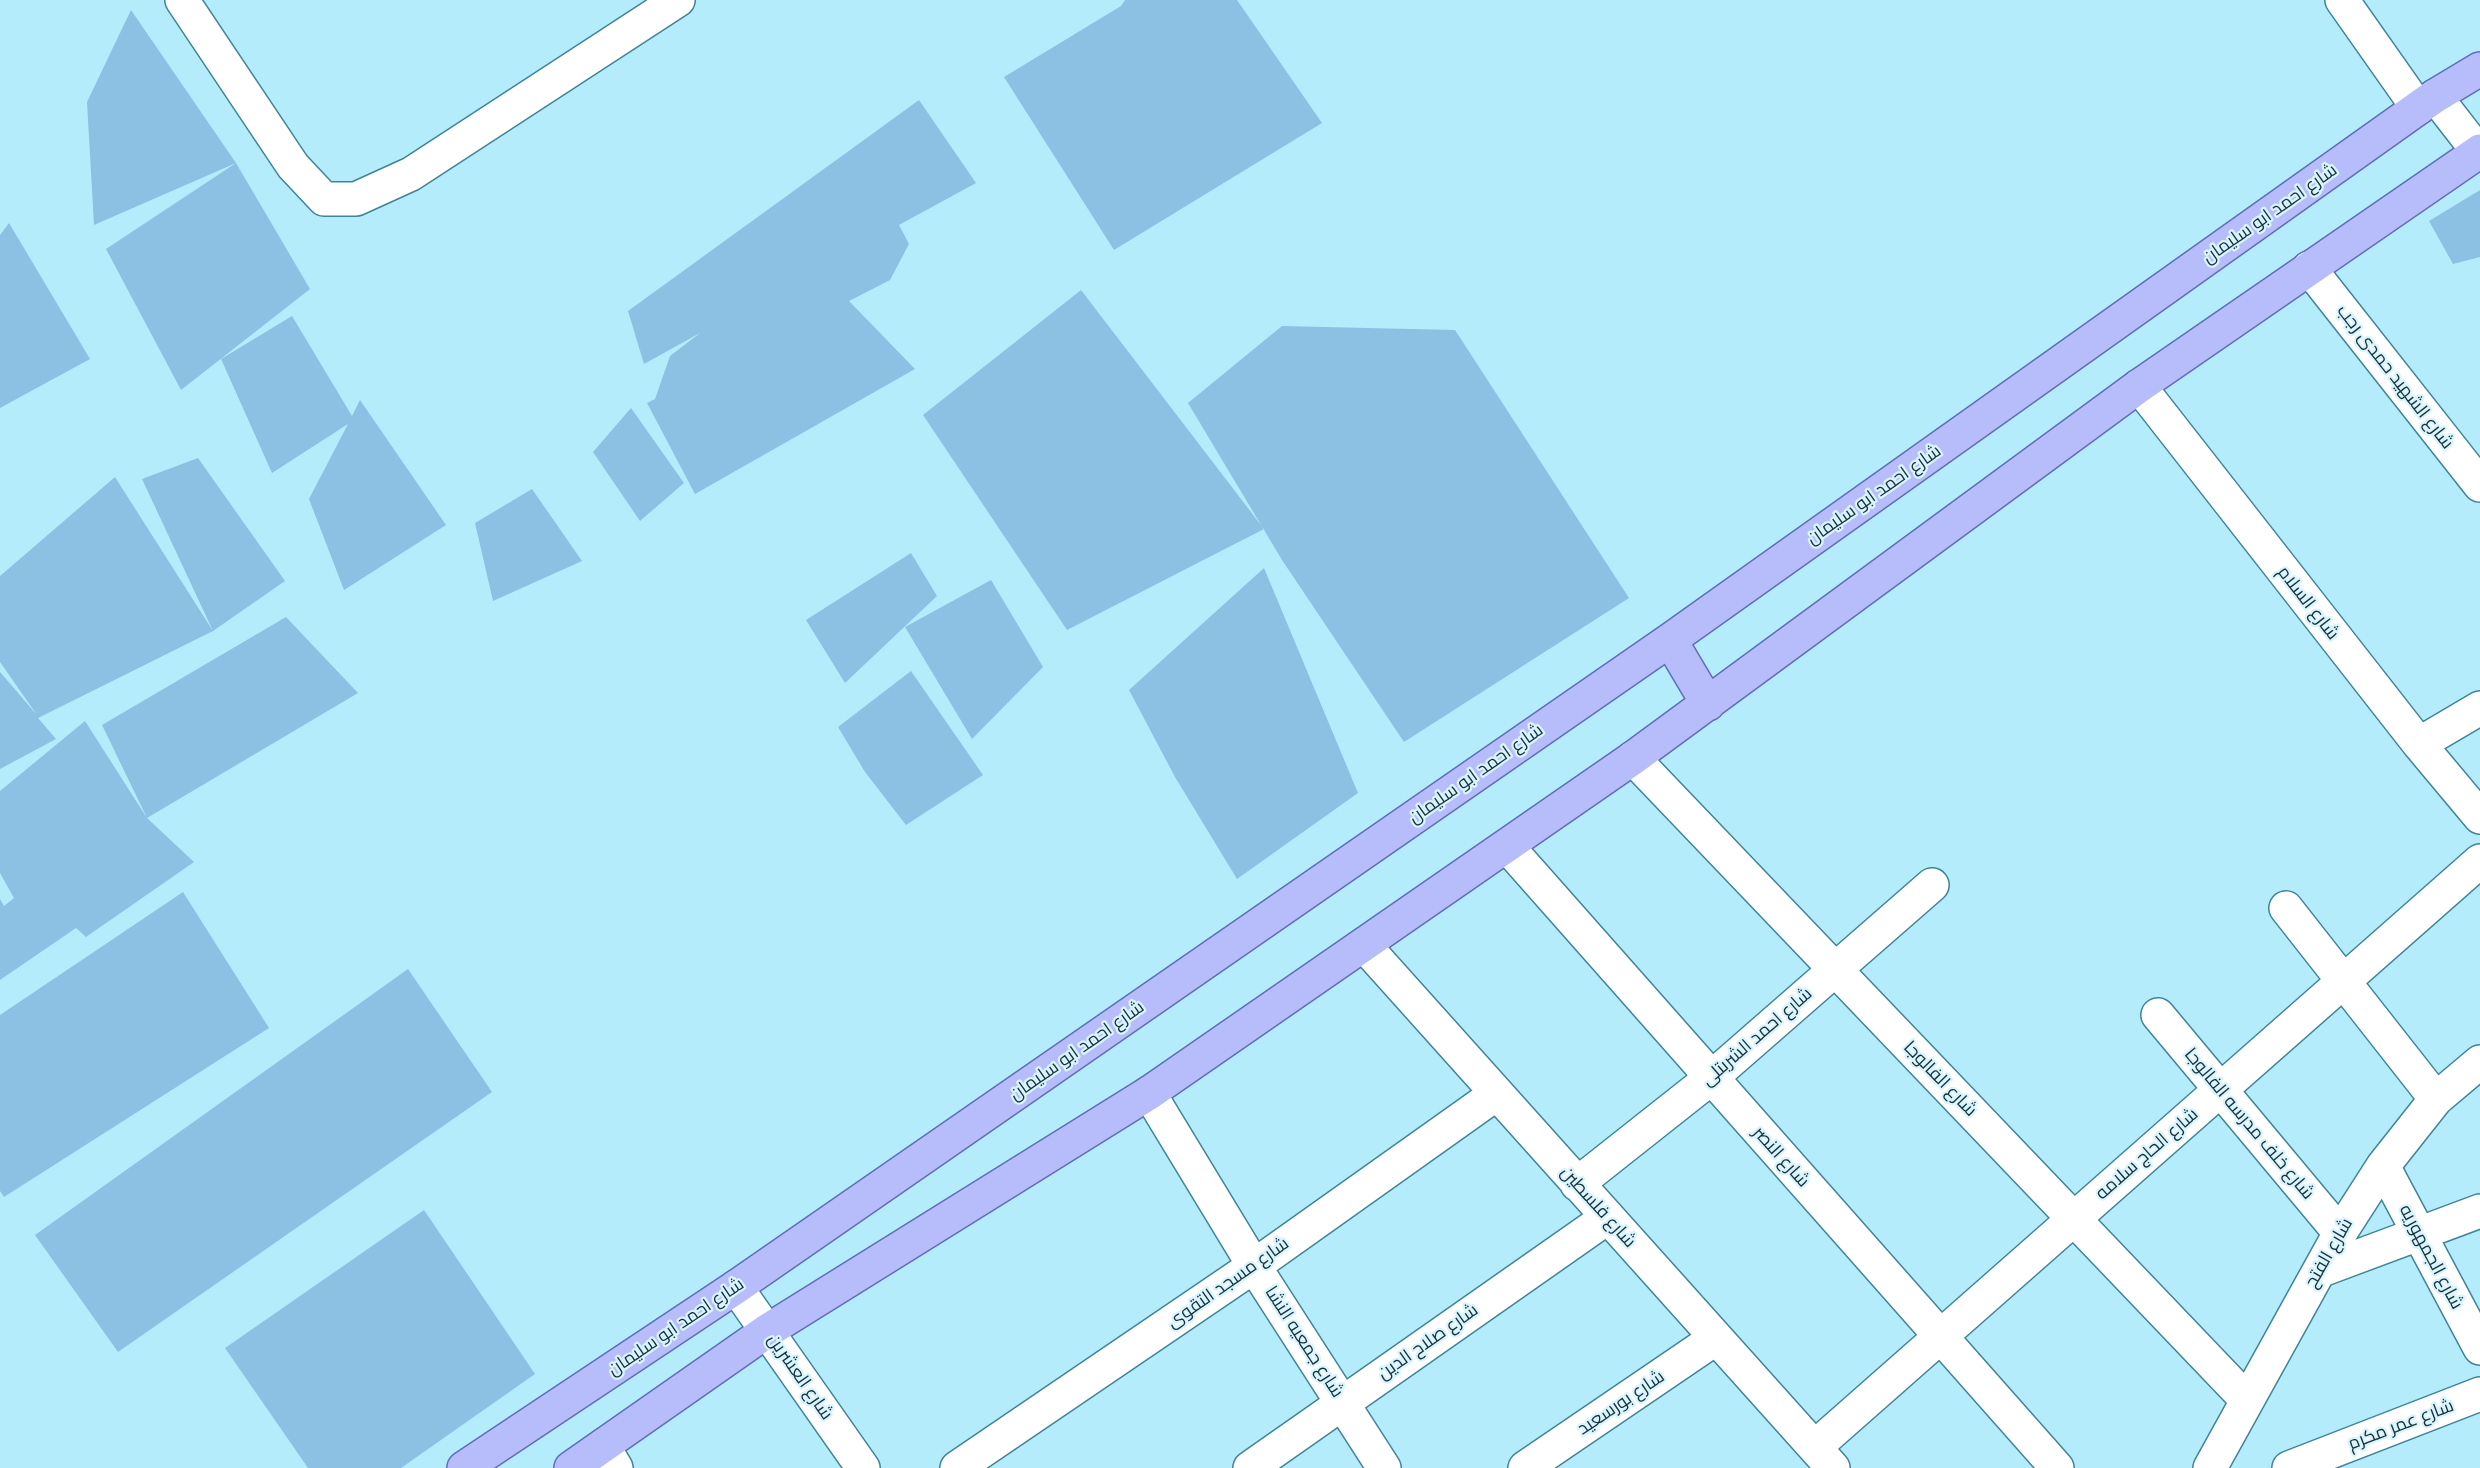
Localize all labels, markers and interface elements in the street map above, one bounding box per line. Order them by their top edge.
street label: شارع احمد ابو سليمان [2199,159,2341,269]
street label: شارع الشهيد حمدى رجب [2332,301,2458,453]
street label: شارع احمد ابو سليمان [1803,440,1945,550]
street label: شارع السلام [2272,562,2344,644]
street label: شارع احمد ابو سليمان [1405,719,1547,829]
street label: شارع احمد الشربتلى [1697,983,1817,1091]
street label: شارع احمد ابو سليمان [1006,996,1148,1106]
street label: شارع الفالوجا [1899,1037,1981,1121]
street label: شارع خلف مدرسه الفالوجا [2179,1044,2319,1204]
street label: شارع الحاج سلامه [2091,1104,2203,1204]
street label: شارع النصر [1748,1122,1814,1192]
street label: شارع فلسطين [1556,1162,1640,1252]
street label: شارع الجمهوريه [2394,1201,2468,1313]
street label: شارع الفتح [2300,1214,2358,1292]
street label: شارع مسجد التقوى [1163,1233,1293,1333]
street label: شارع احمد ابو سليمان [604,1273,748,1381]
street label: شارع جمعيه النشا [1260,1282,1348,1402]
street label: شارع صلاح الدين [1374,1299,1482,1385]
street label: شارع العشرين [763,1330,837,1424]
street label: شارع بورسعيد [1573,1366,1669,1440]
street label: شارع عمر مكرم [2345,1395,2457,1455]

